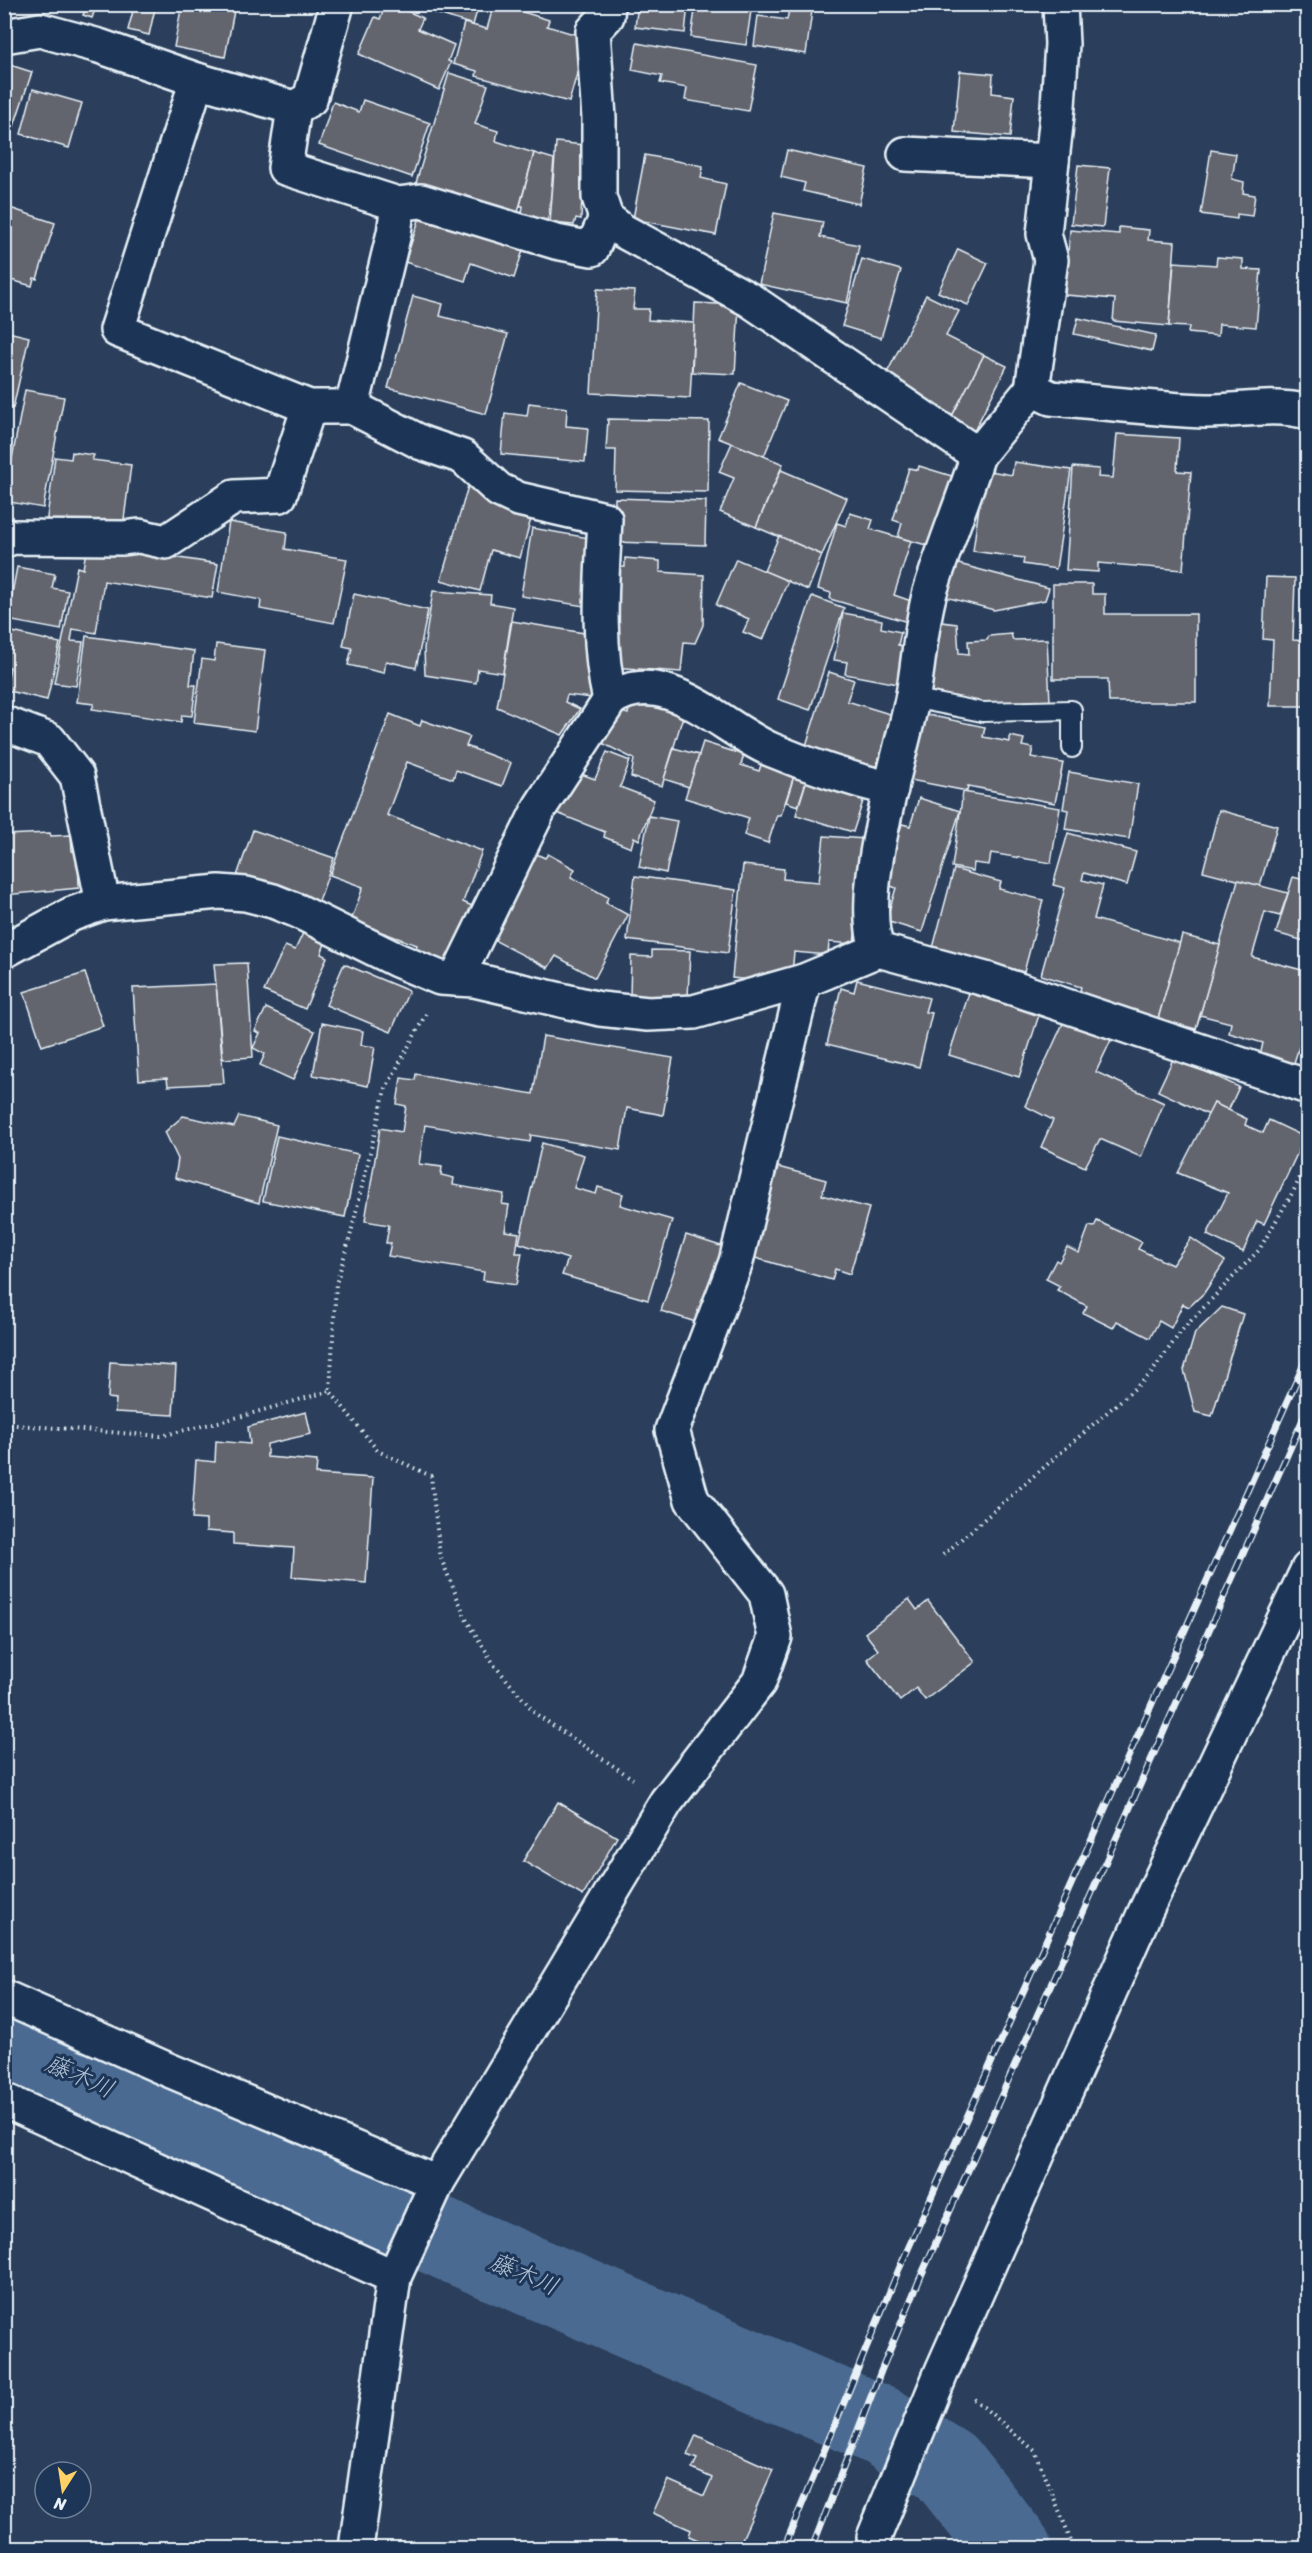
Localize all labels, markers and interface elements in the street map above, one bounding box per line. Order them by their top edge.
water label: 藤木川 [39,2042,121,2110]
water label: 藤木川 [483,2241,565,2307]
north arrow [33,2460,93,2520]
text: N [51,2489,69,2520]

